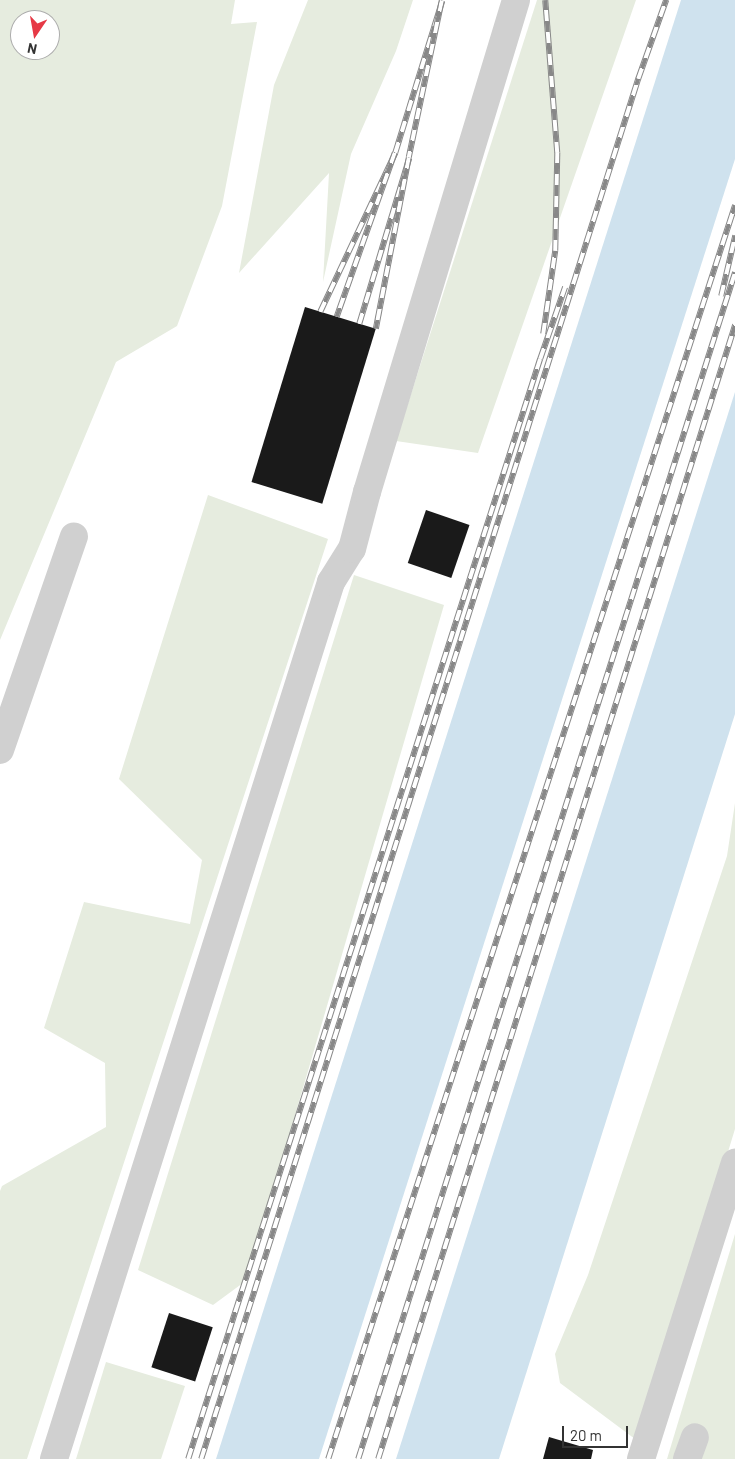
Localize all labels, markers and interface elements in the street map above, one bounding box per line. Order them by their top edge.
north arrow [10,10,60,60]
text: N [26,40,38,58]
scale bar [565,1416,631,1448]
text: 20 m [570,1426,602,1444]

